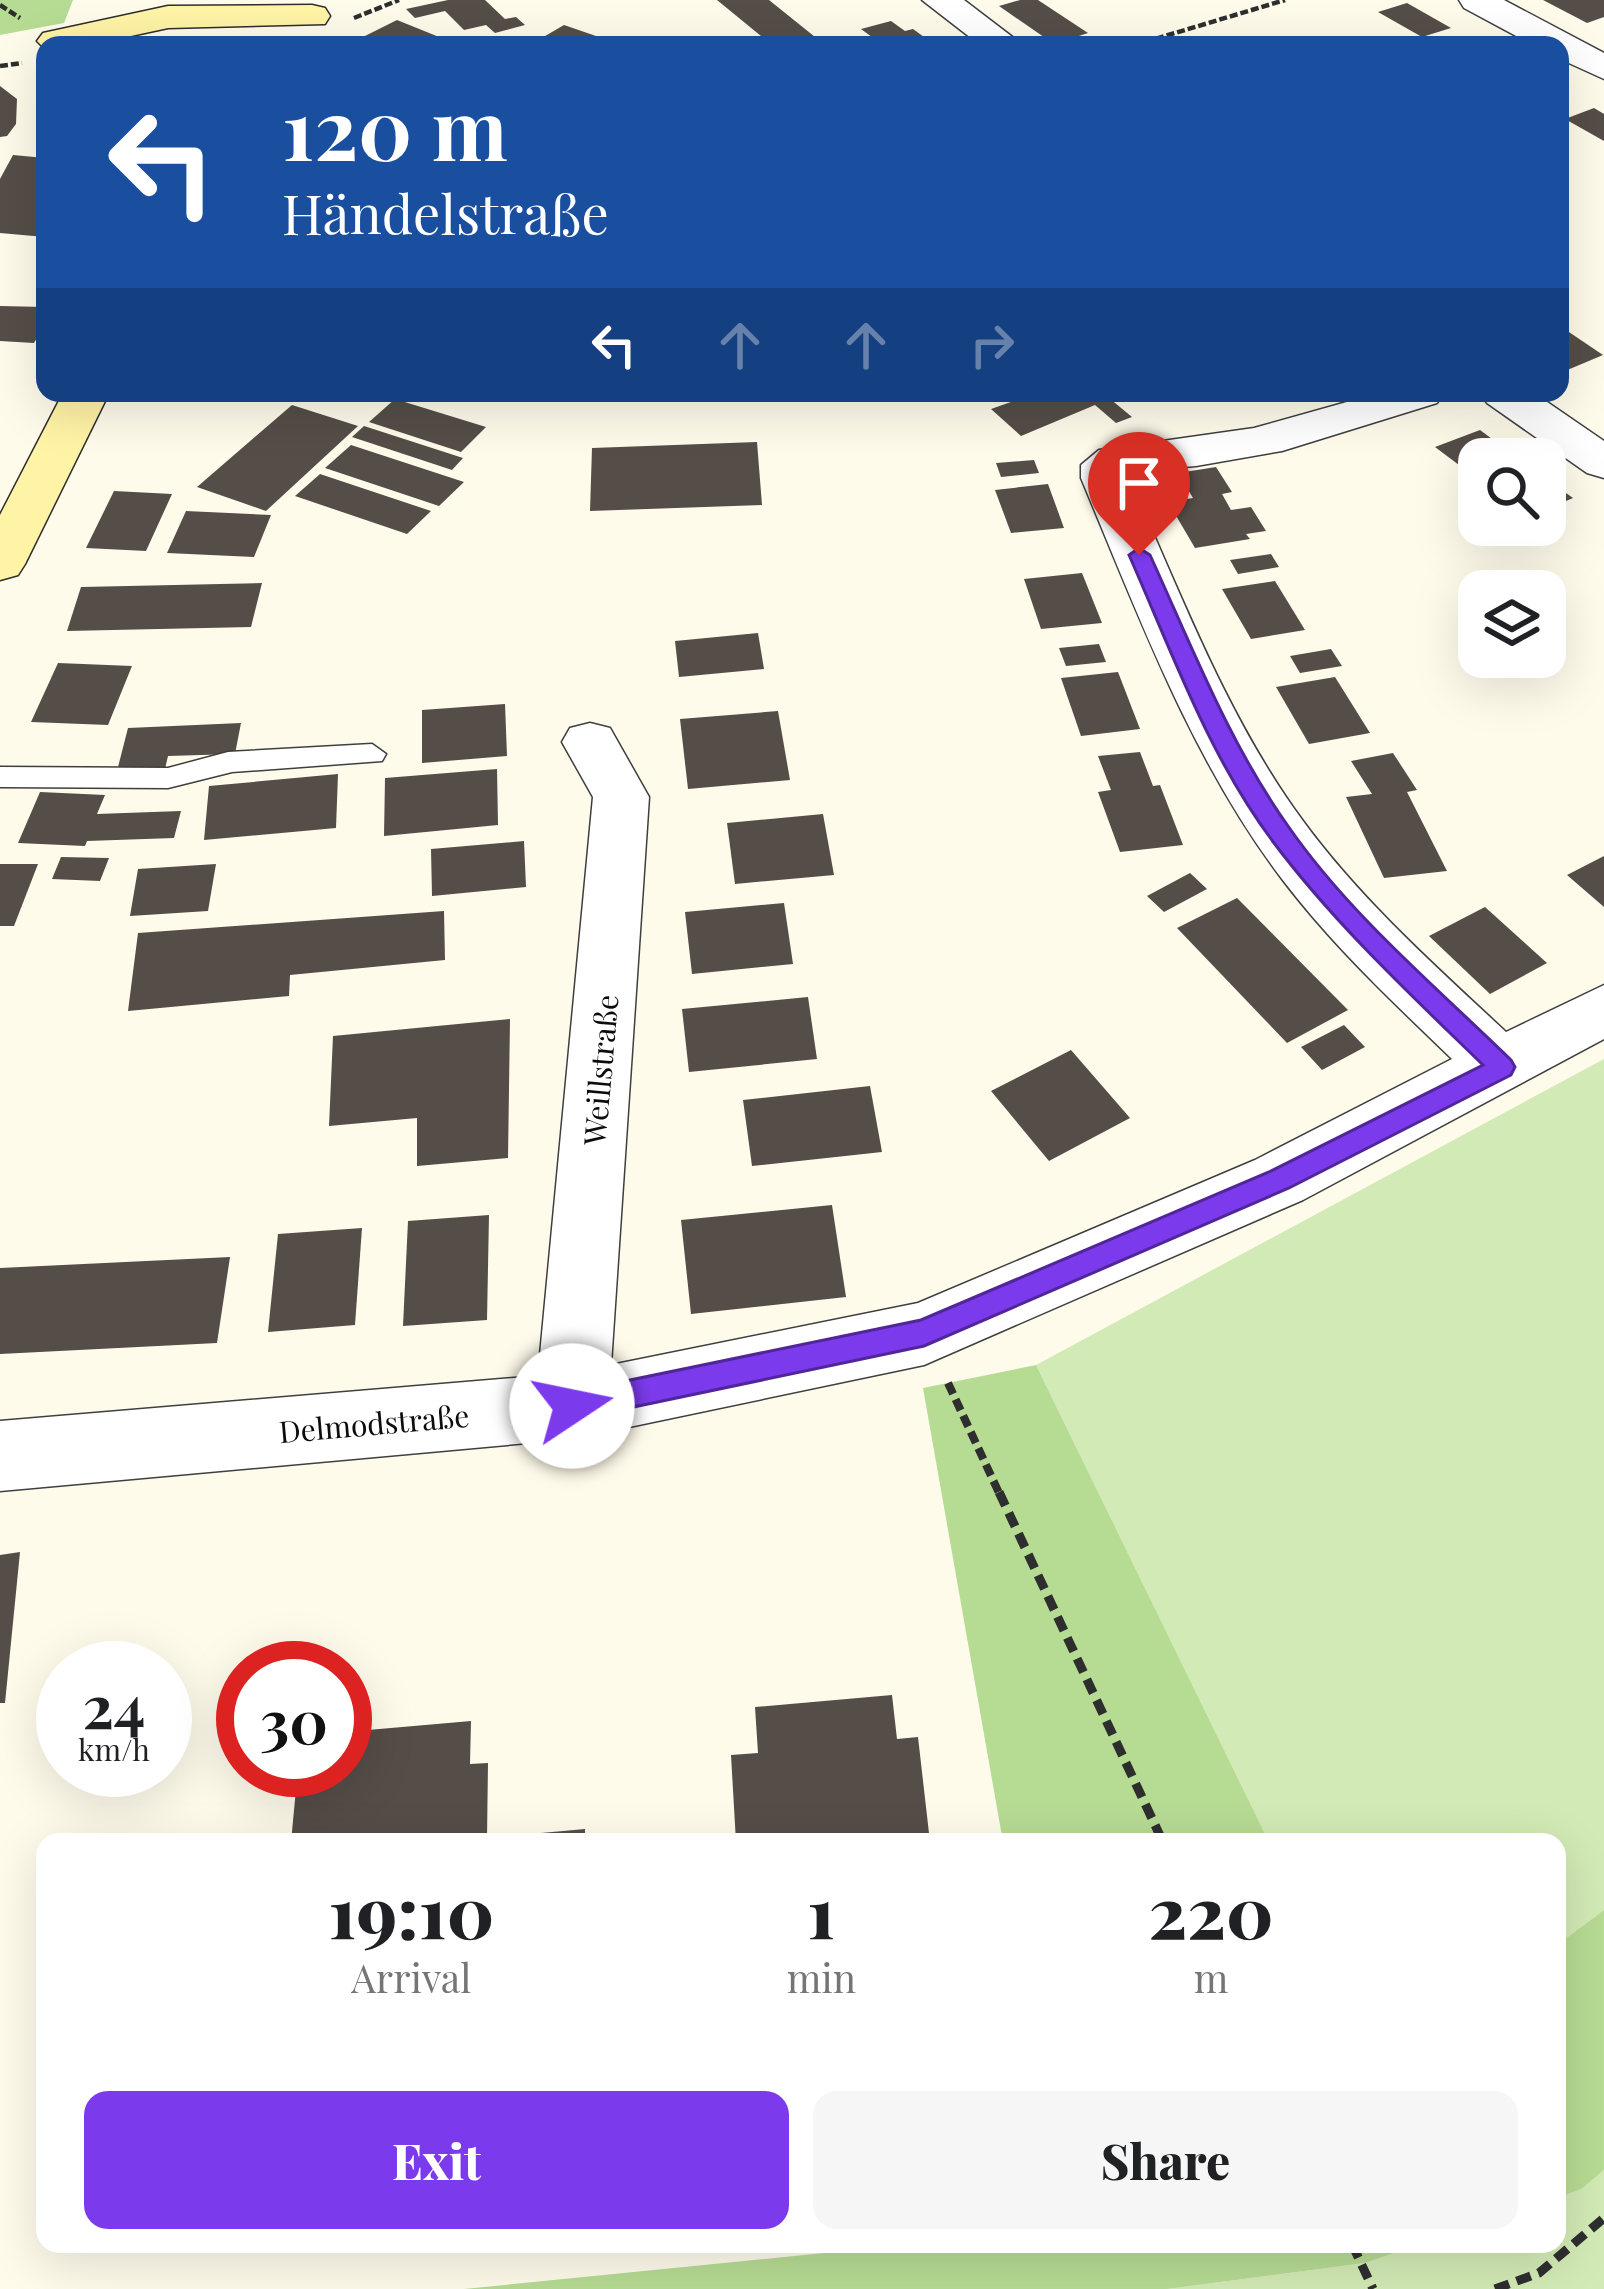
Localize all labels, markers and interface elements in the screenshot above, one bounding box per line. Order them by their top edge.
text: 120 m [282,70,508,182]
icon: left [84,84,240,240]
text: Händelstraße [282,177,609,249]
icon: left [581,312,647,378]
icon: ahead [707,312,773,378]
icon: ahead [833,312,899,378]
icon: right [959,312,1025,378]
pin [1088,432,1190,555]
map controls [1458,438,1566,678]
button: search [1458,438,1566,546]
icon: arrive [1106,450,1172,516]
button: layers [1458,570,1566,678]
street label: Weillstraße [573,993,627,1148]
position arrow [509,1343,635,1469]
street label: Delmodstraße [277,1395,471,1451]
speed limit sign: 30 [216,1641,372,1797]
text: 24 [82,1664,146,1744]
text: km/h [78,1729,150,1769]
text: 19:10 [328,1861,494,1957]
text: 1 [807,1861,835,1957]
text: 220 [1148,1861,1273,1957]
text: Arrival [351,1951,471,2003]
text: min [787,1951,856,2003]
text: m [1194,1951,1228,2003]
button: Exit [84,2091,789,2229]
button: Share [813,2091,1518,2229]

